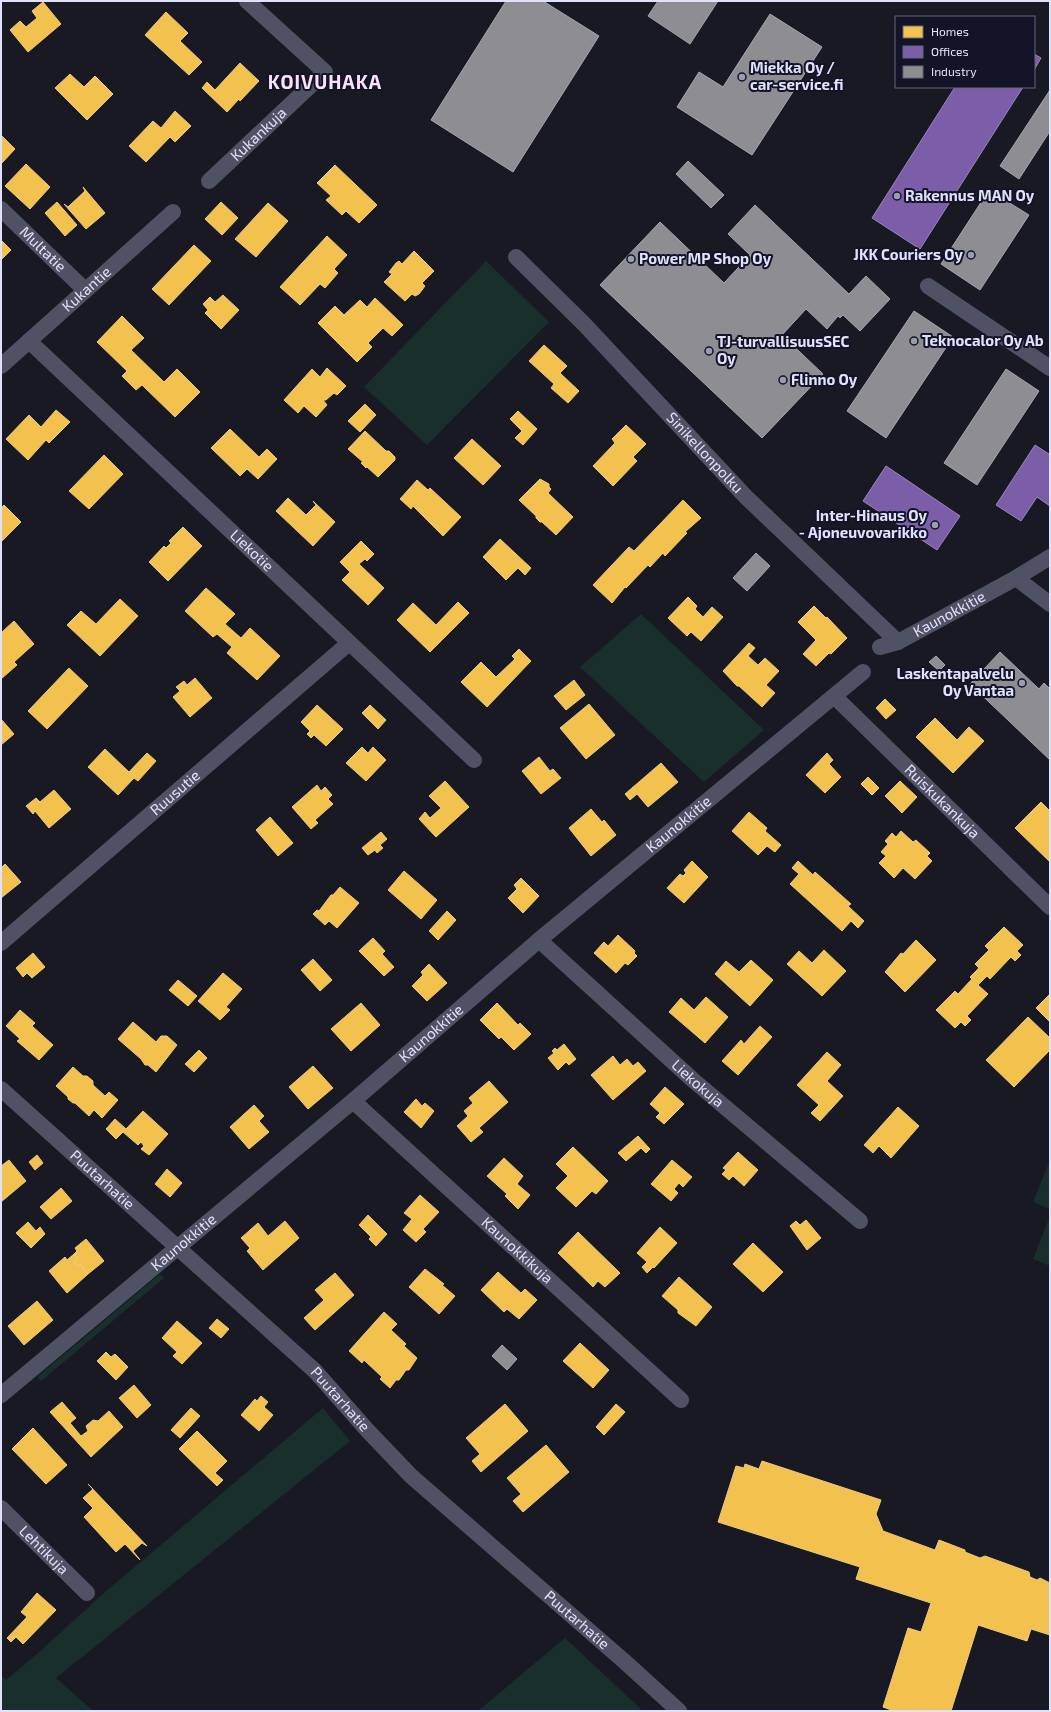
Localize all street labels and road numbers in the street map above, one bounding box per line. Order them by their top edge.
street label: Kukankuja [226,103,290,164]
street label: Multatie [16,222,70,275]
street label: Kukantie [58,262,114,315]
street label: Sinikellonpolku [663,408,748,496]
street label: Liekotie [227,525,278,575]
street label: Kaunokkitie [910,586,988,640]
street label: Ruiskukankuja [901,760,984,842]
street label: Ruusutie [146,766,203,819]
street label: Kaunokkitie [642,791,714,856]
street label: Kaunokkitie [395,1000,466,1065]
street label: Liekokuja [668,1055,728,1110]
street label: Puutarhatie [67,1146,139,1213]
street label: Kaunokkitie [147,1209,219,1274]
street label: Kaunokkikuja [478,1213,557,1287]
street label: Puutarhatie [308,1363,374,1435]
street label: Lehtikuja [16,1521,73,1578]
street label: Puutarhatie [541,1586,614,1652]

